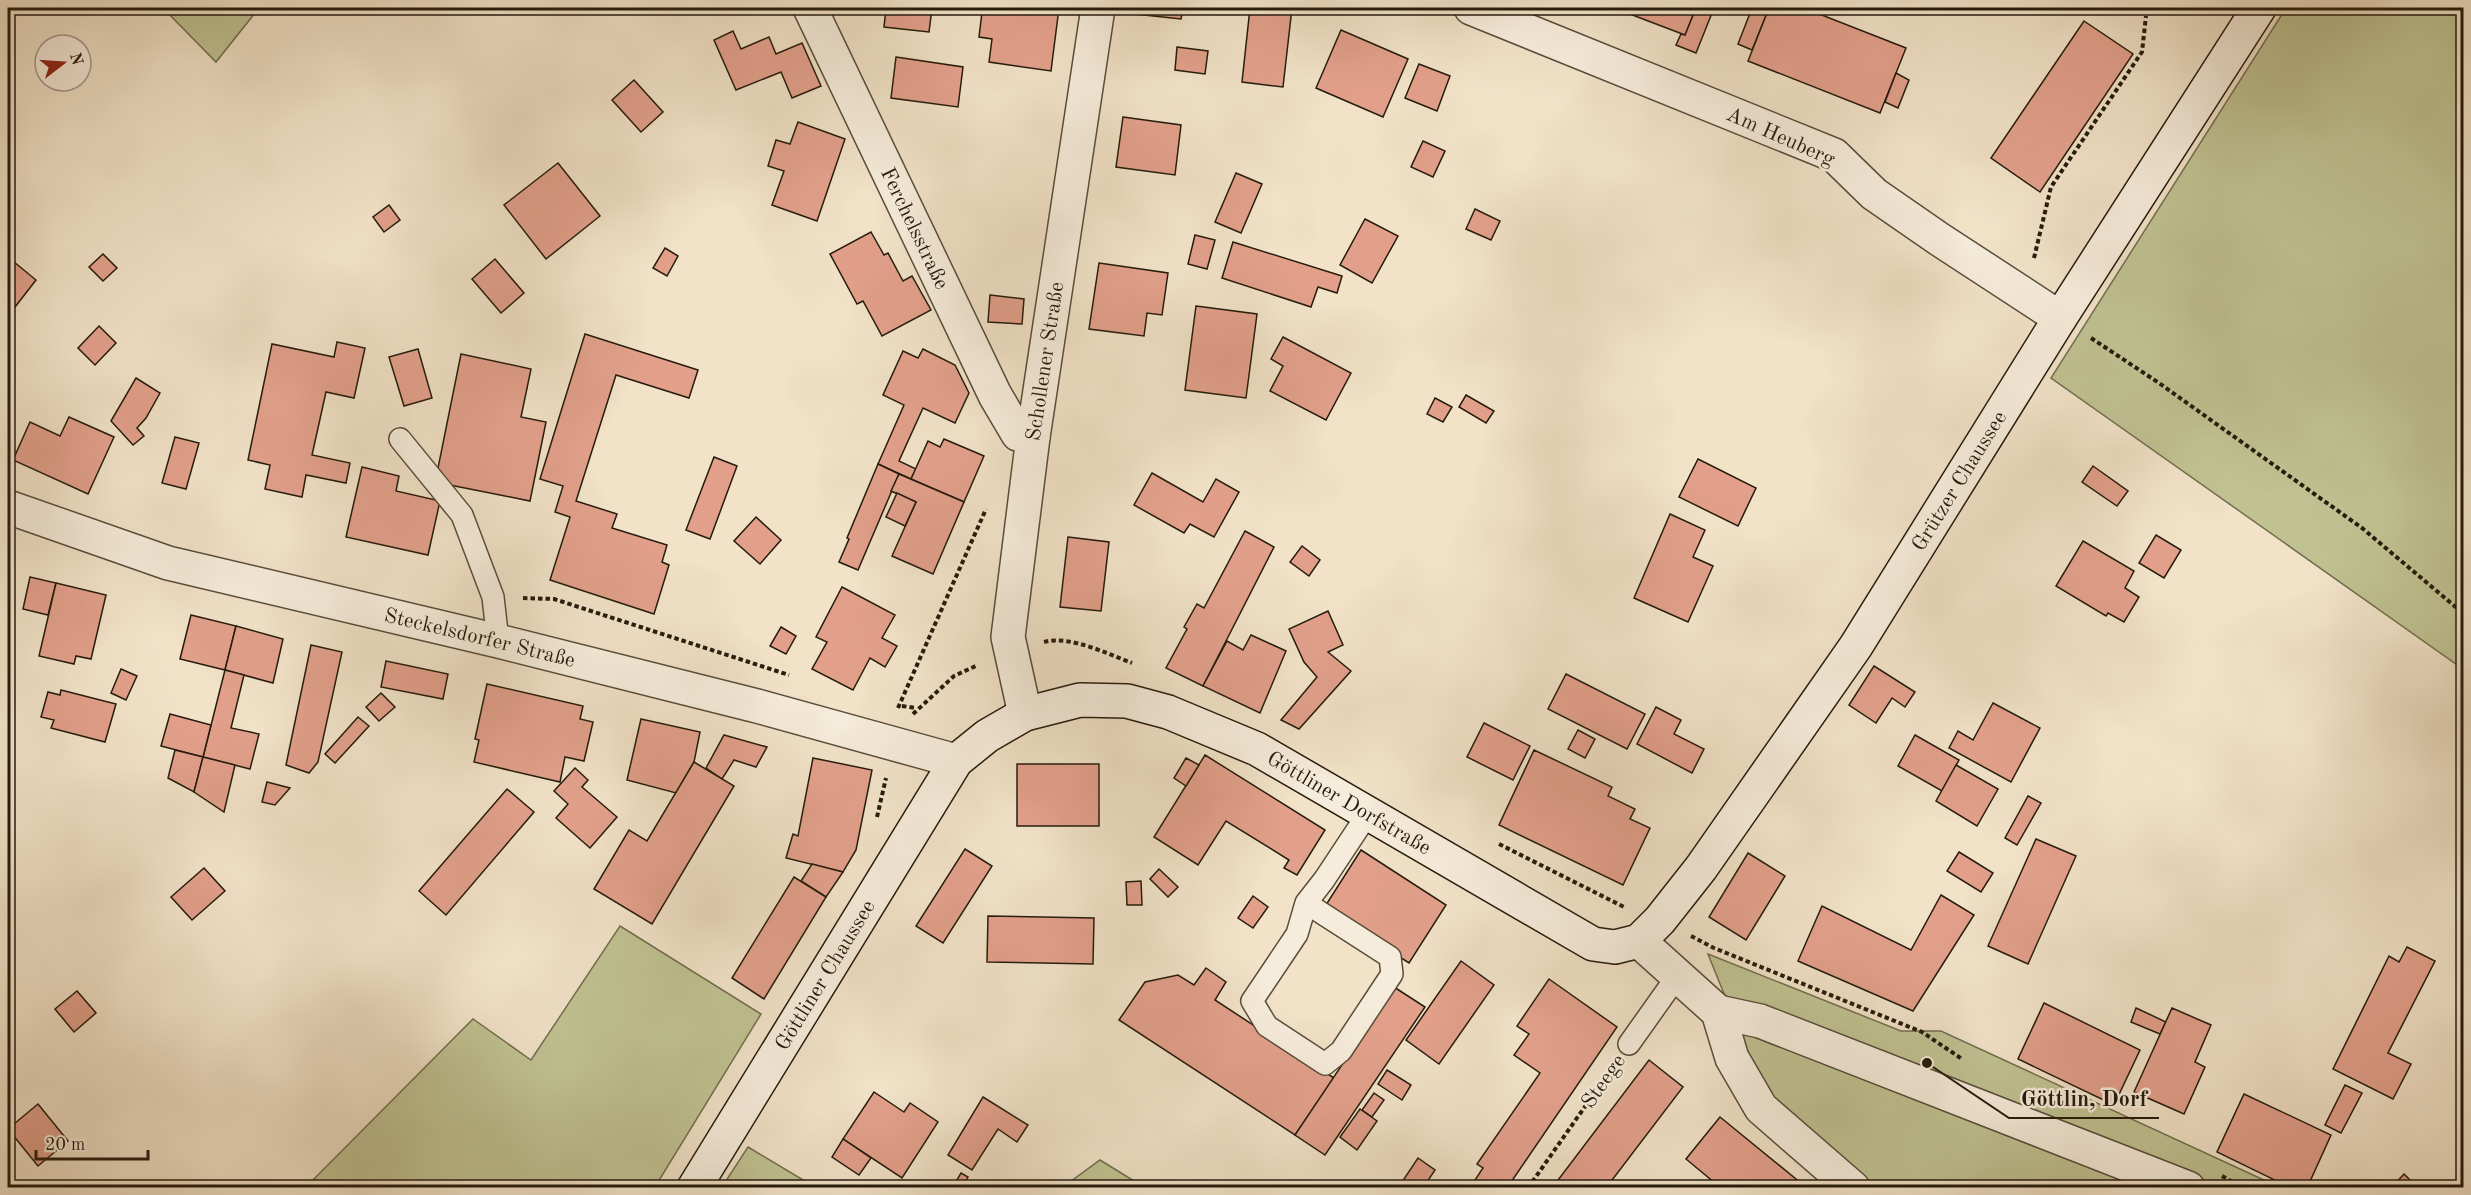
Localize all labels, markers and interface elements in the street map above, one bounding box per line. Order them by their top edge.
north arrow [33,33,93,93]
text: N [66,51,85,68]
street label: Am Heuberg [1723,104,1838,171]
street label: Ferchelsstraße [876,165,952,293]
street label: Schollener Straße [1024,280,1068,443]
street label: Grützer Chaussee [1909,408,2011,555]
street label: Steckelsdorfer Straße [382,605,577,672]
street label: Göttliner Dorfstraße [1263,748,1434,860]
street label: Göttliner Chaussee [772,897,880,1054]
street label: Steege [1578,1051,1630,1113]
callout: Göttlin, Dorf [2009,1078,2159,1118]
text: Göttlin, Dorf [2021,1089,2149,1111]
scale bar [36,1123,148,1161]
text: 20 m [45,1136,85,1154]

